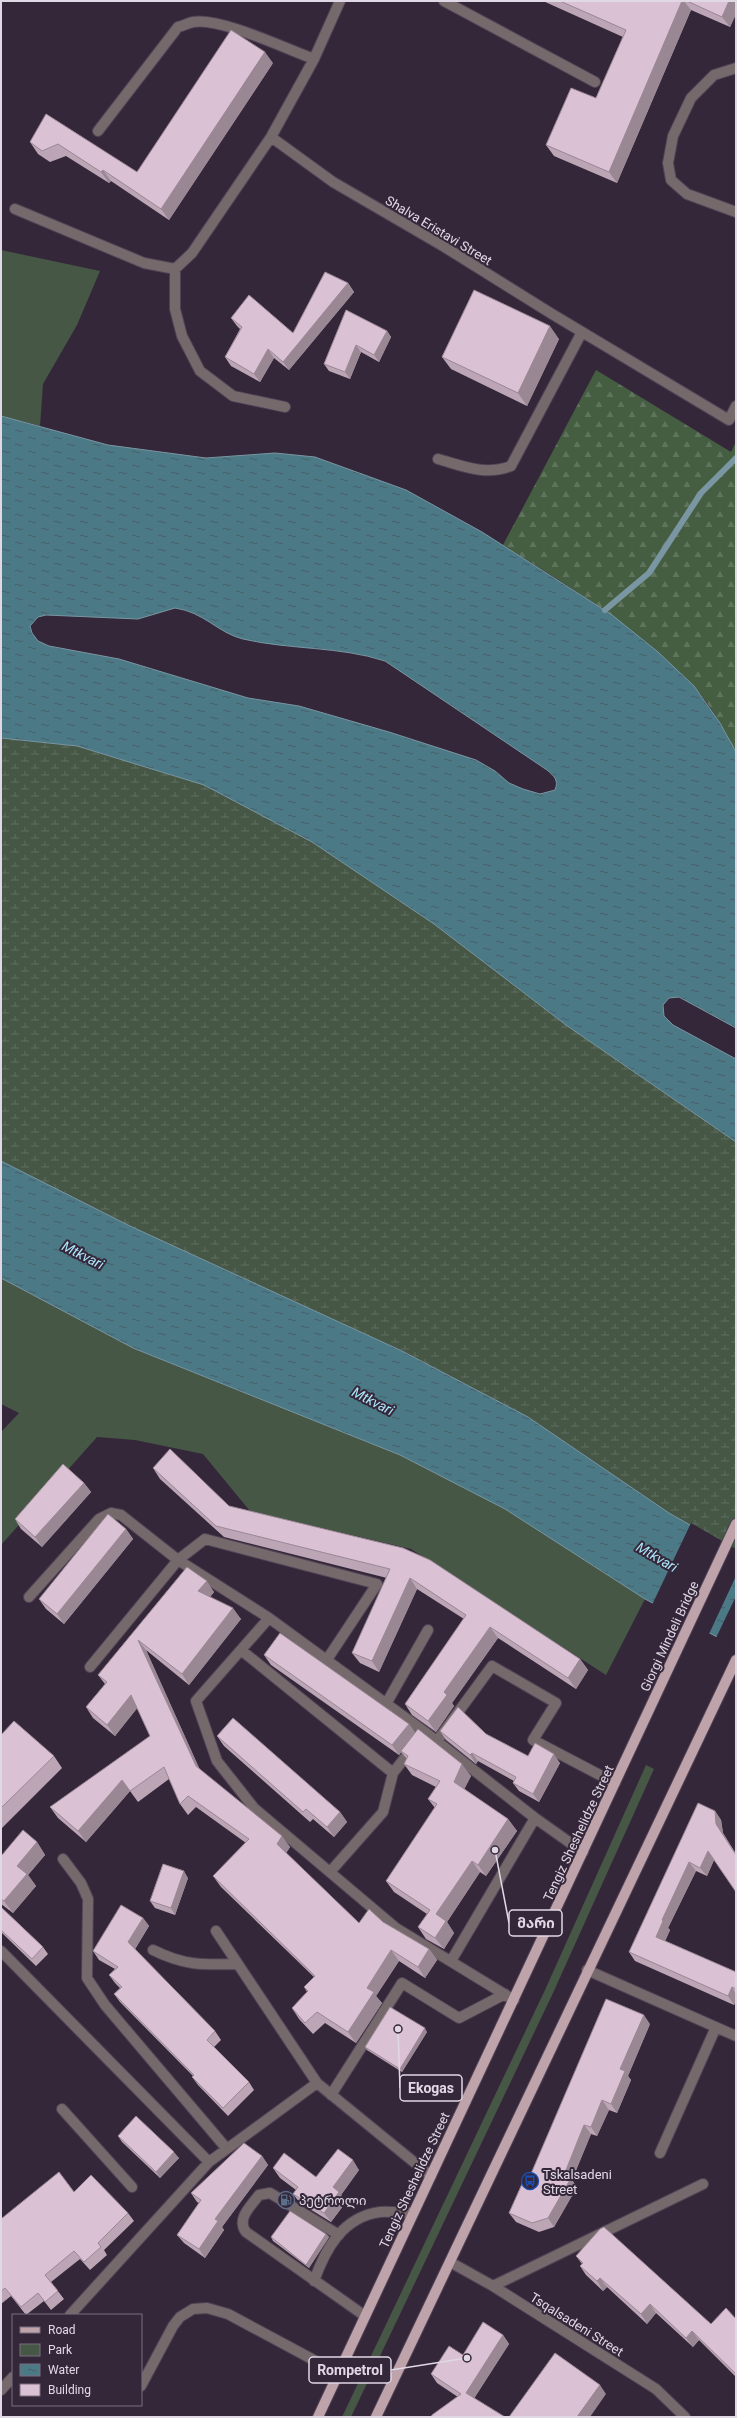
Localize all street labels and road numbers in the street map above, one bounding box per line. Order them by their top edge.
street label: Shalva Eristavi Street [383,193,495,268]
street label: Giorgi Mindeli Bridge [637,1579,702,1694]
street label: Tengiz Sheshelidze Street [540,1763,617,1904]
street label: Tengiz Sheshelidze Street [376,2110,453,2251]
street label: Tsqalsadeni Street [527,2290,626,2359]

